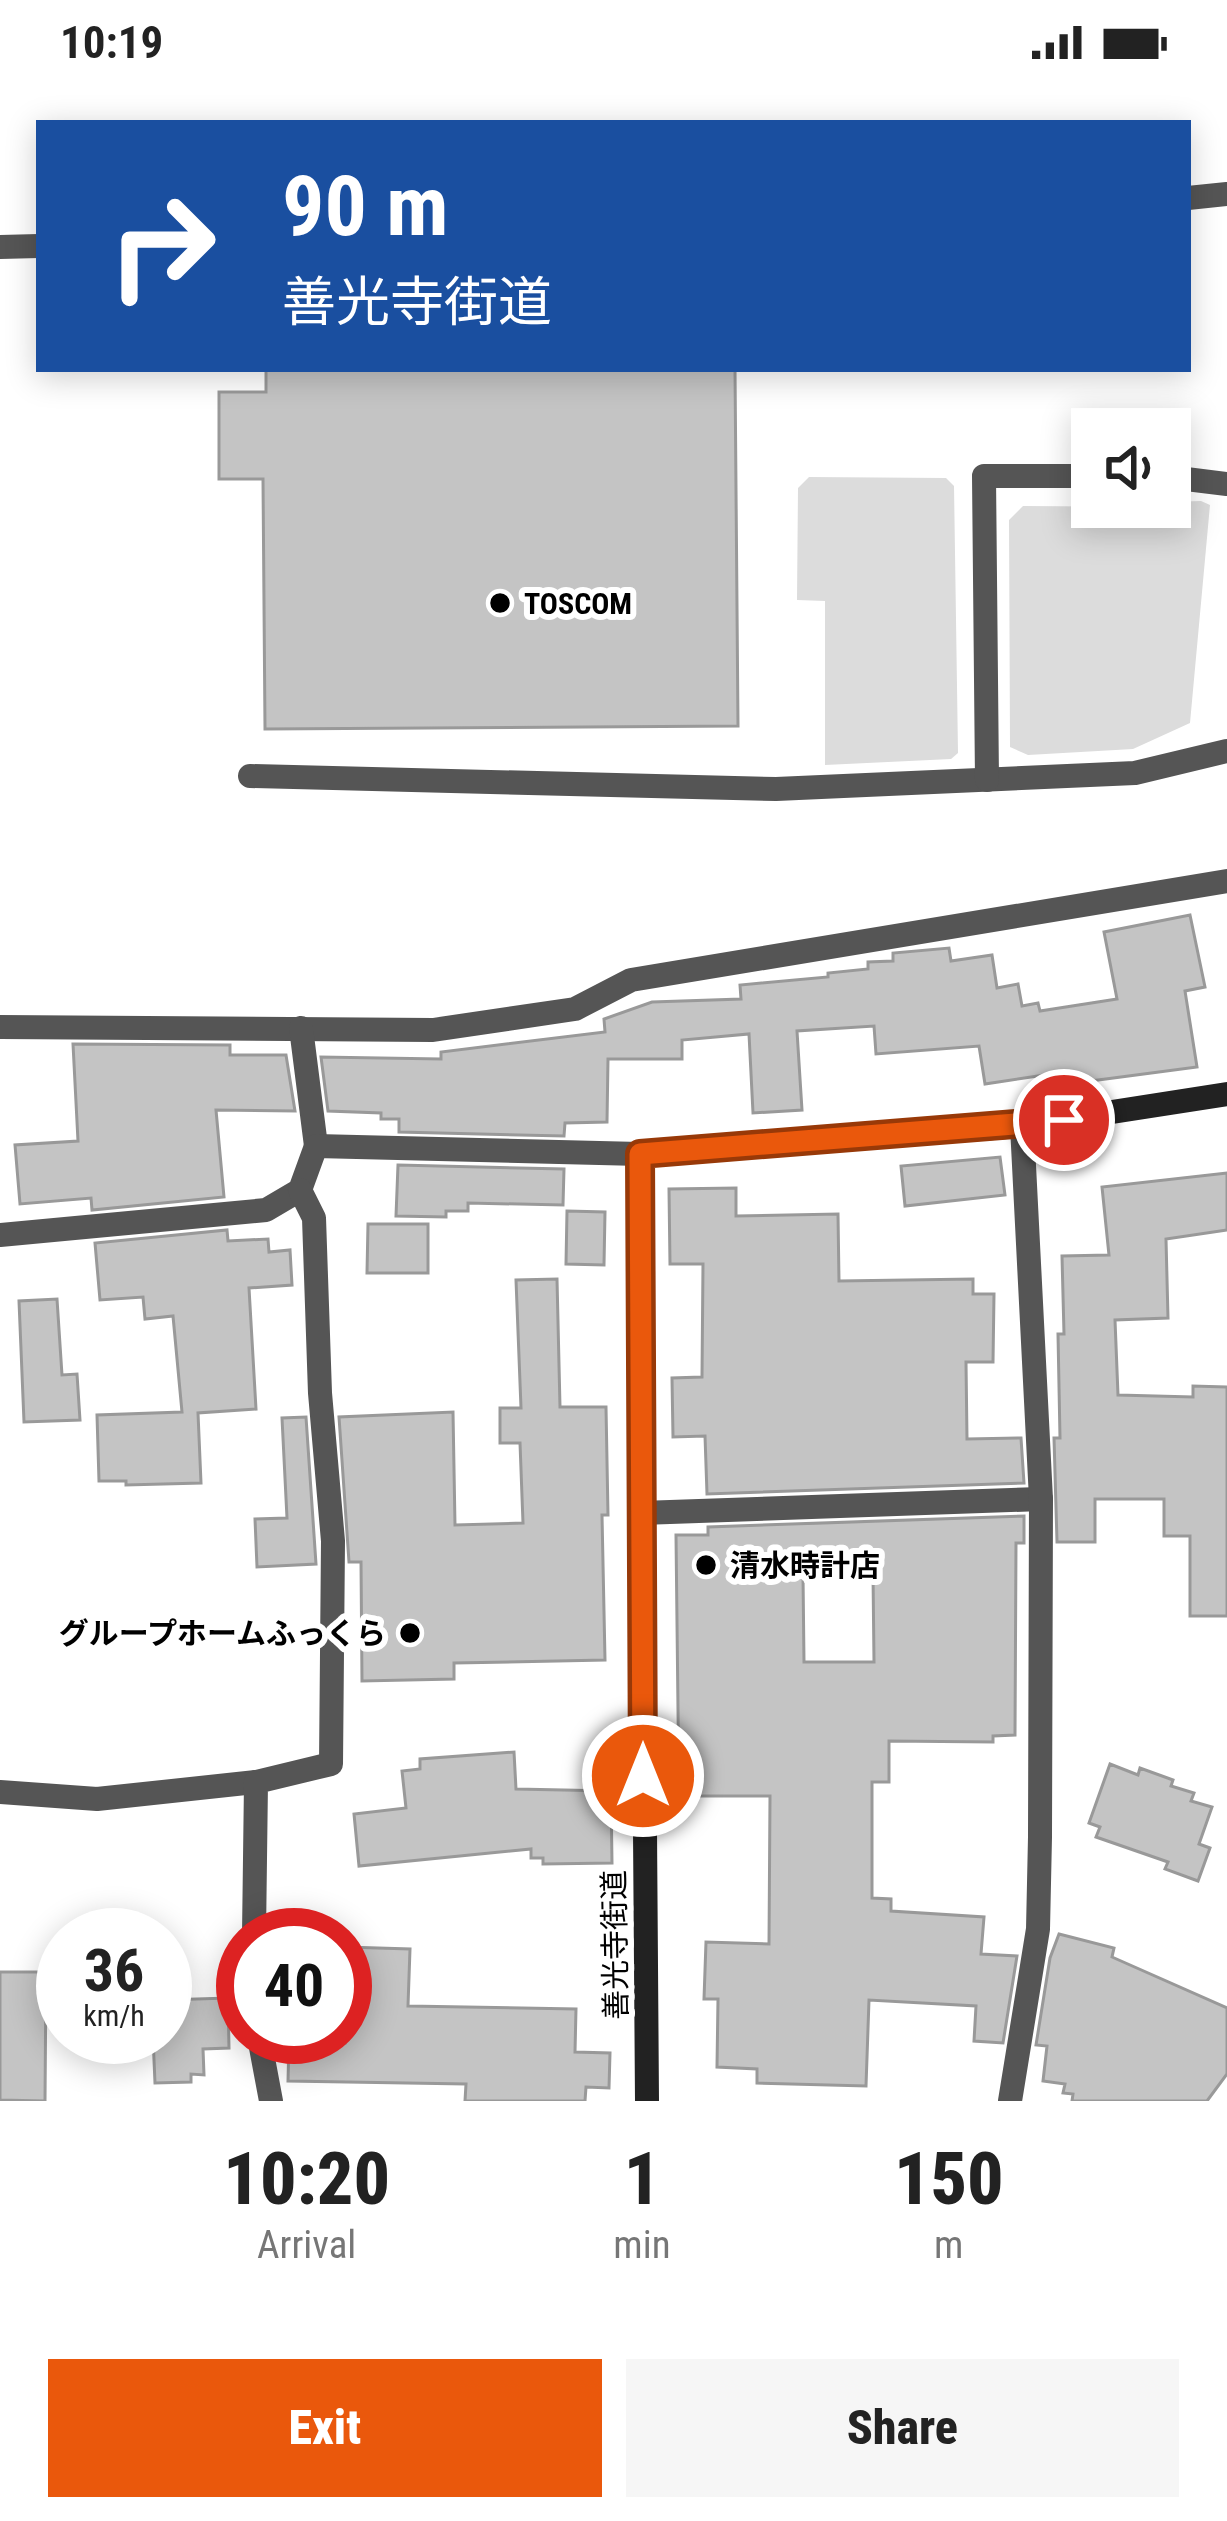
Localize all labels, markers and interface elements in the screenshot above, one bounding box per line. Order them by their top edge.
text: 10:19 [60,16,163,69]
text: 90 m [282,157,449,256]
icon: right [84,168,240,324]
text: 善光寺街道 [282,271,552,334]
map controls [1071,408,1191,528]
button: sound [1071,408,1191,528]
place label: TOSCOM [524,586,632,621]
marker: TOSCOM [487,590,513,616]
pin [1013,1069,1115,1171]
icon: arrive [1031,1087,1097,1153]
place label: 清水時計店 [730,1548,880,1583]
marker: 清水時計店 [693,1552,719,1578]
place label: グループホームふっくら [59,1616,386,1651]
marker: グループホームふっくら [397,1620,423,1646]
position arrow [580,1713,706,1839]
street label: 善光寺街道 [596,1870,634,2020]
speed limit sign: 40 [216,1908,372,2064]
text: 36 [84,1935,144,2006]
text: km/h [83,1998,145,2033]
text: 10:20 [223,2137,390,2222]
text: 1 [624,2137,660,2222]
text: 150 [894,2137,1004,2222]
text: Arrival [257,2222,356,2268]
text: min [613,2222,671,2268]
text: m [934,2222,963,2268]
button: Exit [48,2359,602,2497]
button: Share [626,2359,1179,2497]

